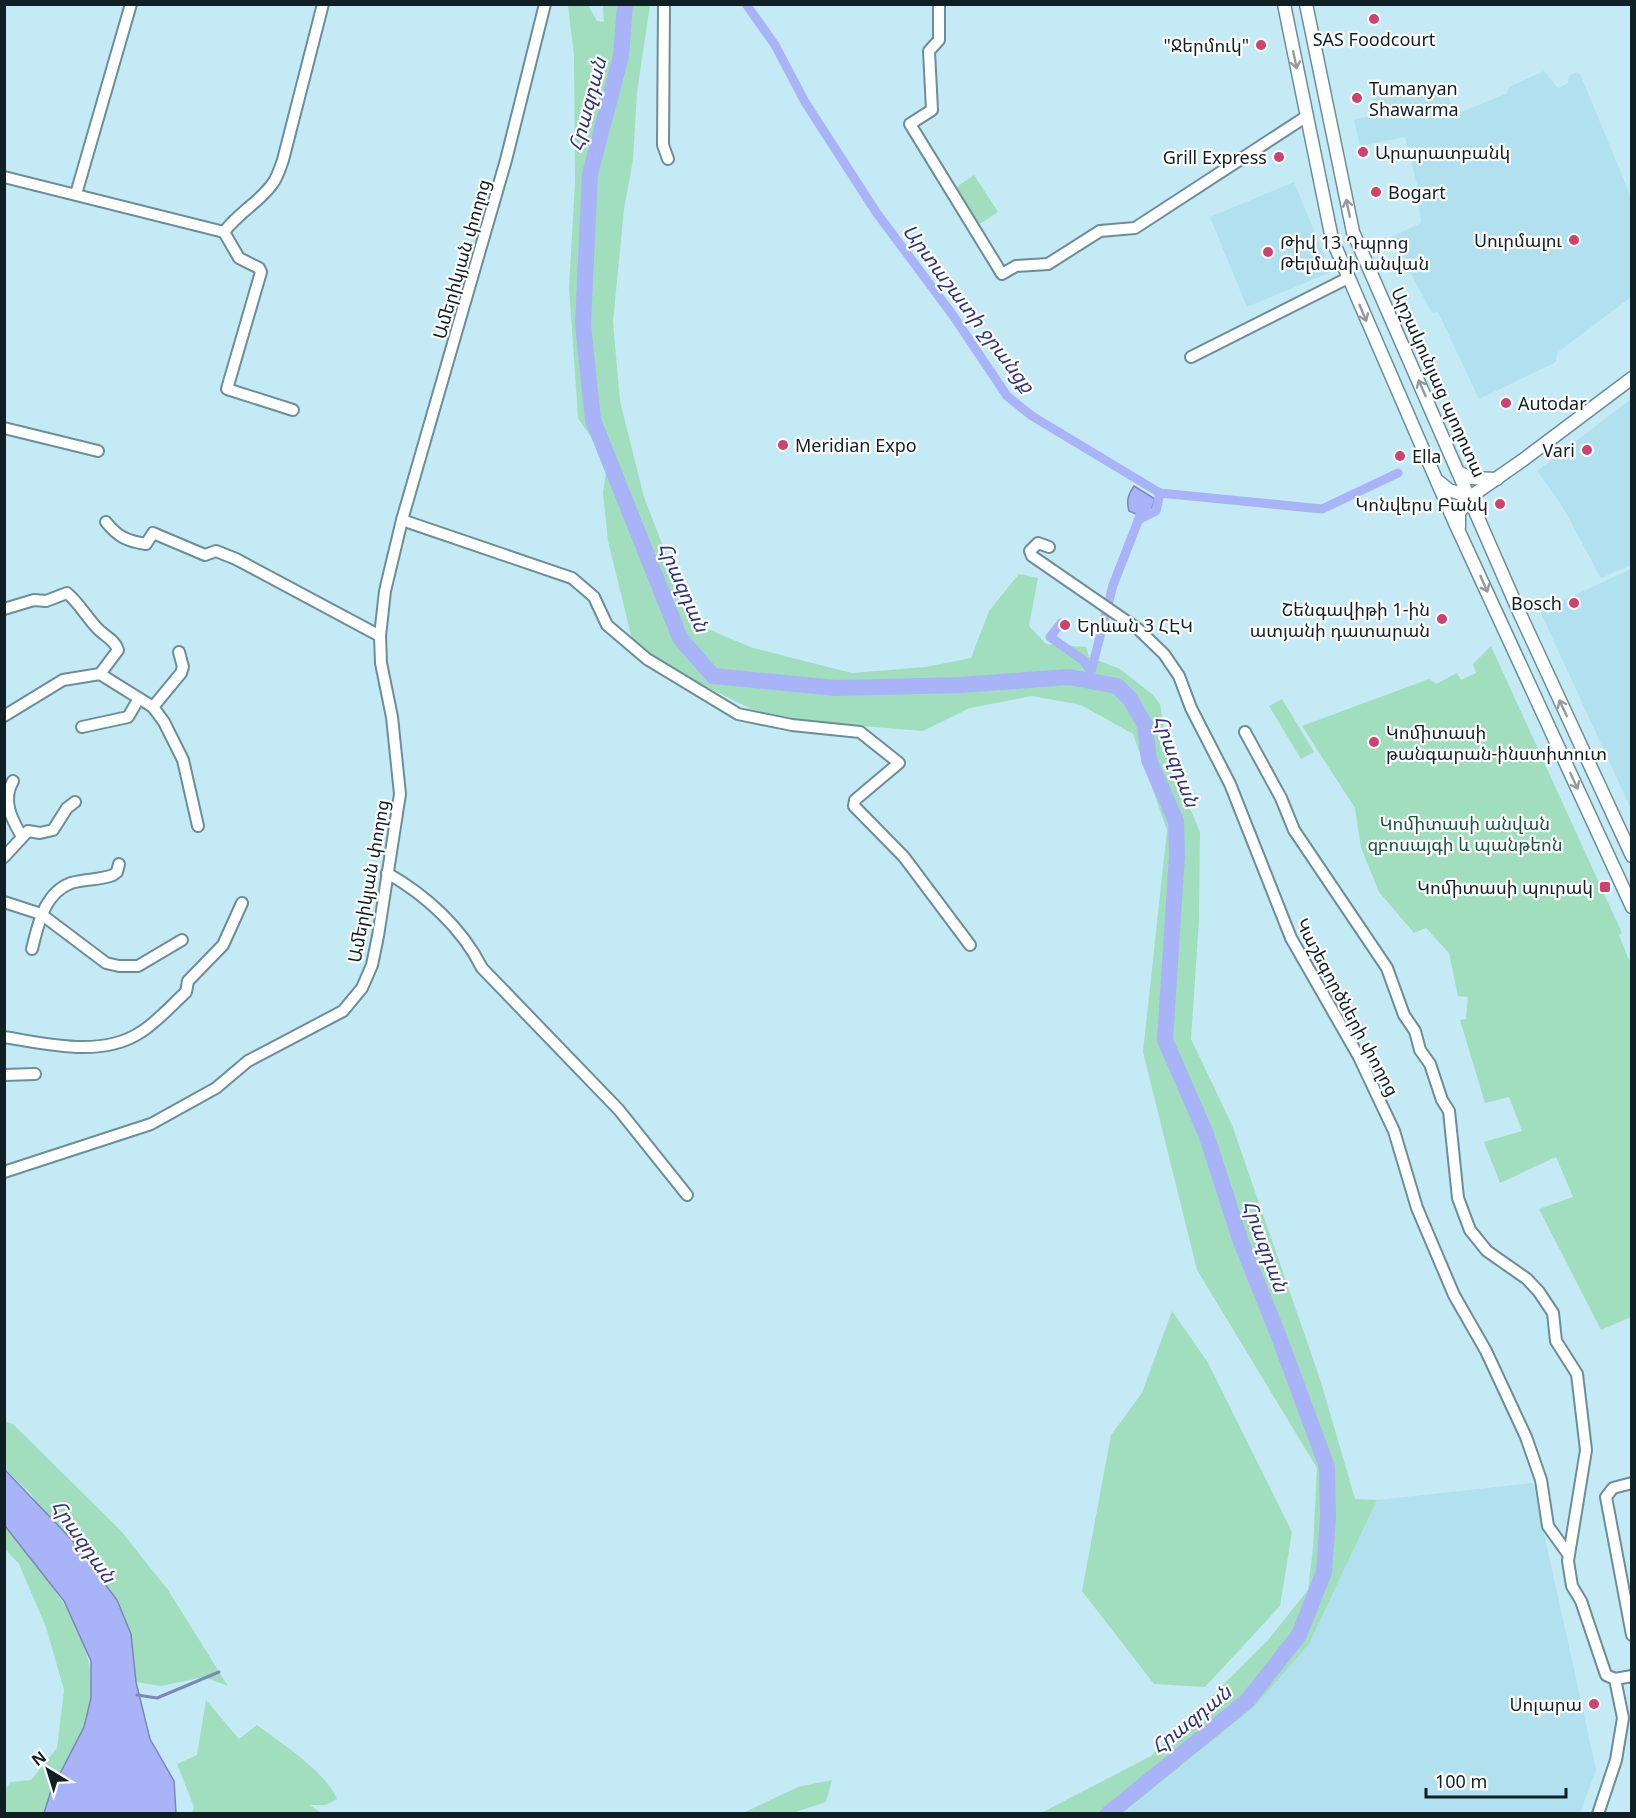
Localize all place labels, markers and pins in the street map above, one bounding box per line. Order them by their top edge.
marker: SAS Foodcourt [1367,12,1381,26]
place label: SAS Foodcourt [1313,27,1436,51]
place label: "Ջերմուկ" [1163,33,1249,57]
marker: "Ջերմուկ" [1254,38,1268,52]
place label: Tumanyan Shawarma [1369,76,1459,121]
marker: Tumanyan Shawarma [1350,91,1364,105]
place label: Արարատբանկ [1375,140,1510,164]
place label: Grill Express [1163,145,1267,169]
marker: Արարատբանկ [1356,145,1370,159]
marker: Grill Express [1272,150,1286,164]
place label: Bogart [1388,180,1446,204]
marker: Bogart [1369,185,1383,199]
place label: Սուրմալու [1474,228,1562,252]
place label: Թիվ 13 Դպրոց Թելմանի անվան [1280,230,1429,275]
marker: Սուրմալու [1567,233,1581,247]
marker: Թիվ 13 Դպրոց Թելմանի անվան [1261,245,1275,259]
place label: Autodar [1518,391,1587,415]
marker: Autodar [1499,396,1513,410]
place label: Meridian Expo [795,433,917,457]
marker: Meridian Expo [776,438,790,452]
place label: Vari [1542,438,1575,462]
marker: Vari [1580,443,1594,457]
place label: Ella [1412,444,1441,468]
marker: Ella [1393,449,1407,463]
place label: Կոնվերս Բանկ [1355,492,1488,516]
marker: Կոնվերս Բանկ [1493,497,1507,511]
place label: Bosch [1511,591,1562,615]
marker: Bosch [1567,596,1581,610]
place label: Շենգավիթի 1-ին ատյանի դատարան [1250,597,1430,642]
marker: Շենգավիթի 1-ին ատյանի դատարան [1435,612,1449,626]
place label: Երևան 3 ՀԷԿ [1077,613,1193,637]
marker: Երևան 3 ՀԷԿ [1058,618,1072,632]
place label: Կոմիտասի թանգարան-ինստիտուտ [1386,720,1607,765]
marker: Կոմիտասի թանգարան-ինստիտուտ [1367,735,1381,749]
place label: Կոմիտասի պուրակ [1417,875,1593,899]
marker: Կոմիտասի պուրակ [1598,880,1612,894]
place label: Սոլարա [1510,1692,1582,1716]
marker: Սոլարա [1587,1697,1601,1711]

